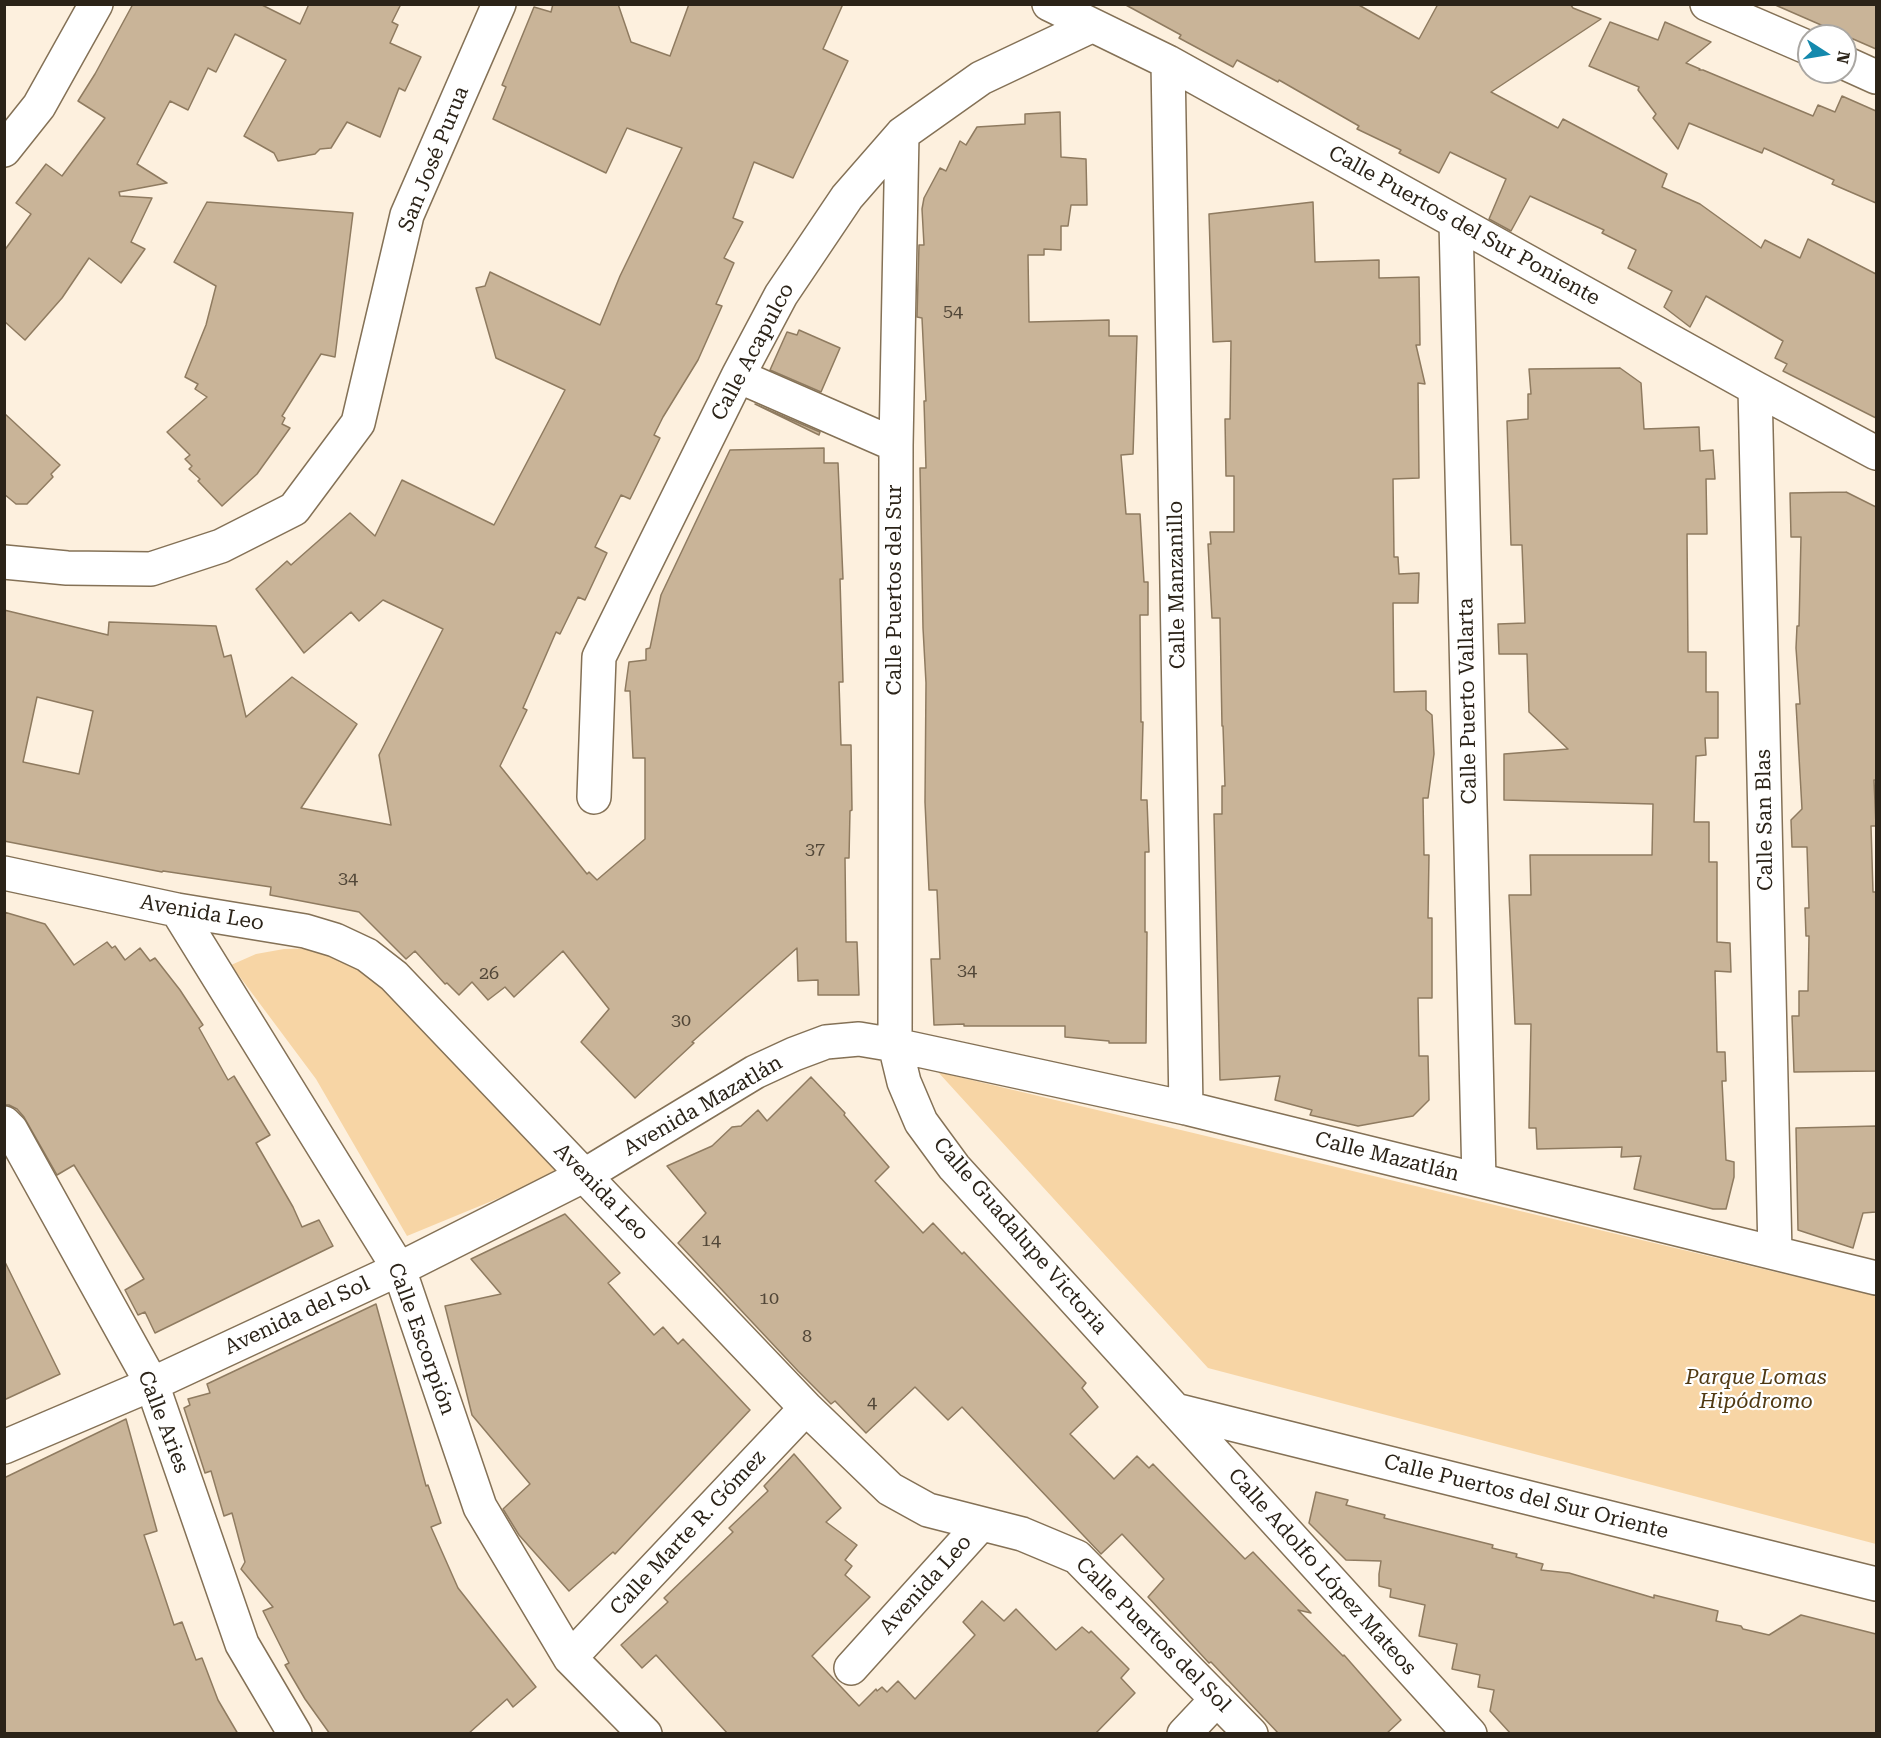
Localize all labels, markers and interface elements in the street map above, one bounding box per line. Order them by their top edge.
north arrow [1797,24,1857,84]
text: N [1833,49,1854,65]
street label: San José Purua [393,83,475,235]
street label: Calle Puertos del Sur Poniente [1324,141,1604,311]
street label: Calle Acapulco [706,279,800,425]
house number: 54 [943,301,963,323]
street label: Calle Puertos del Sur [882,485,908,695]
street label: Calle Manzanillo [1163,501,1191,669]
street label: Calle Puerto Vallarta [1454,598,1482,804]
street label: Calle San Blas [1751,749,1779,891]
house number: 37 [805,839,825,861]
house number: 34 [338,868,358,890]
street label: Avenida Leo [138,890,266,936]
house number: 34 [957,960,977,982]
house number: 26 [479,963,499,985]
house number: 30 [671,1010,691,1032]
street label: Avenida Mazatlán [619,1050,787,1162]
street label: Calle Mazatlán [1312,1127,1462,1187]
street label: Calle Guadalupe Victoria [928,1132,1112,1340]
street label: Avenida Leo [548,1138,654,1246]
house number: 14 [701,1230,721,1252]
street label: Calle Escorpión [382,1260,460,1418]
street label: Avenida del Sol [220,1271,374,1361]
house number: 10 [759,1288,779,1310]
house number: 8 [802,1326,812,1348]
park label: Parque Lomas Hipódromo [1685,1365,1827,1415]
street label: Calle Aries [132,1367,194,1477]
house number: 4 [867,1392,877,1414]
street label: Calle Marte R. Gómez [605,1445,771,1621]
street label: Calle Puertos del Sur Oriente [1381,1449,1671,1545]
street label: Calle Adolfo López Mateos [1222,1463,1422,1681]
street label: Avenida Leo [875,1530,977,1640]
street label: Calle Puertos del Sol [1070,1552,1236,1718]

